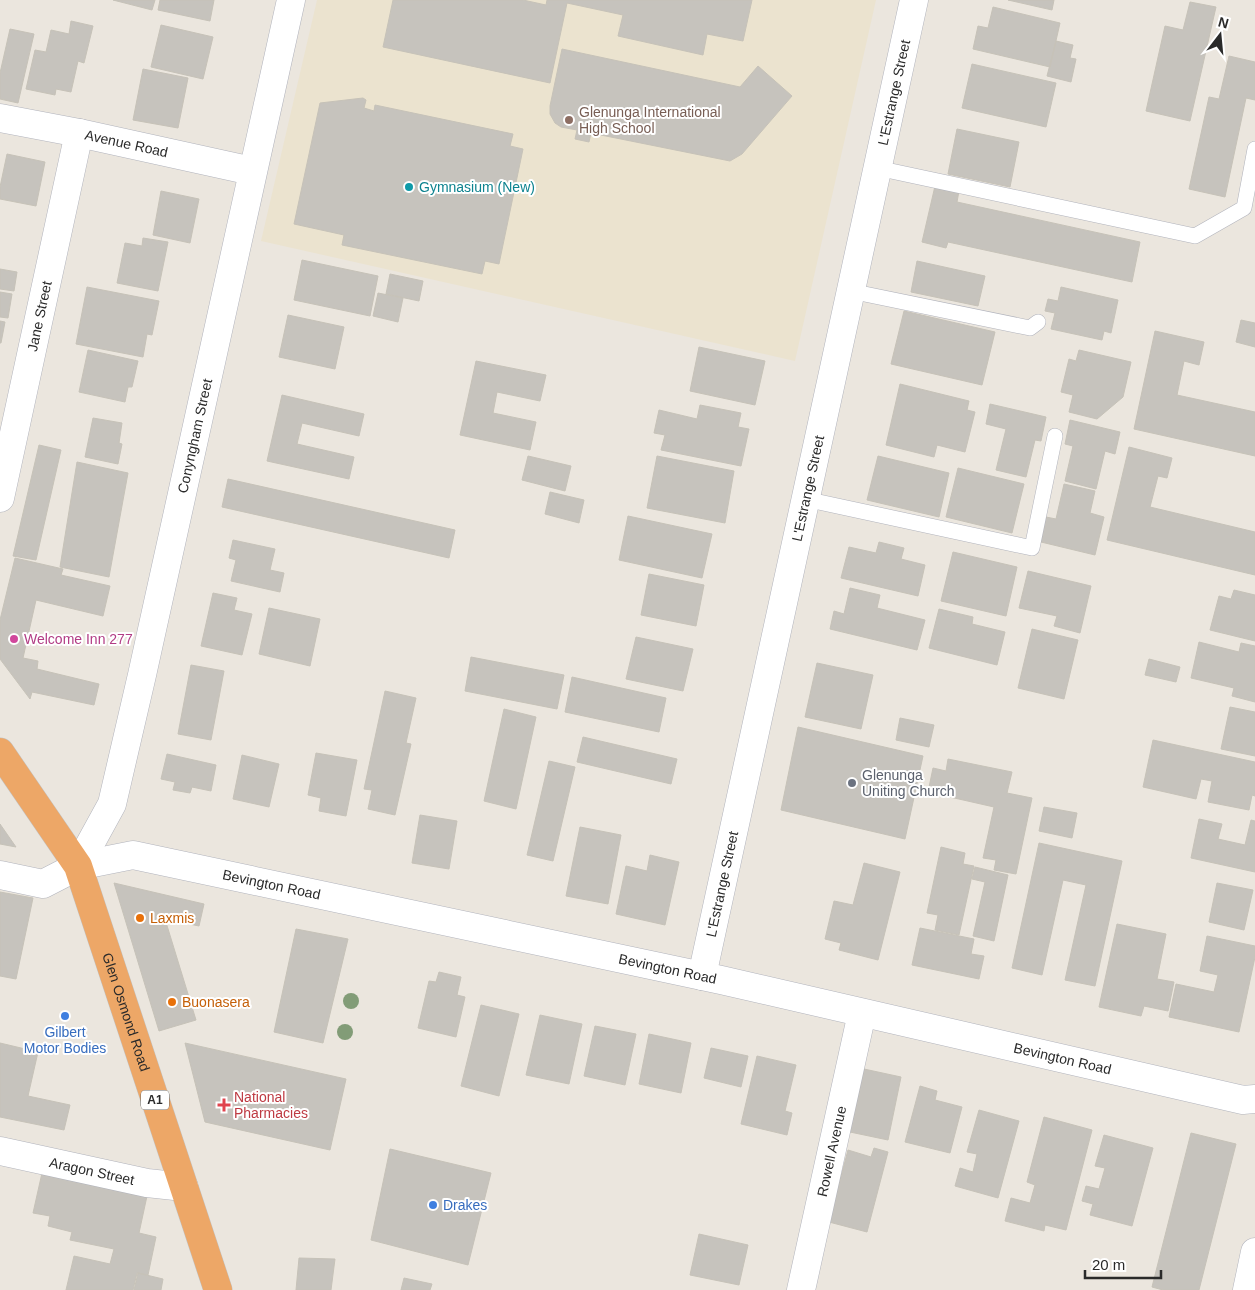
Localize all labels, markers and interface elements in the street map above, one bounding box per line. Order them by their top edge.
north arrow [1195,10,1245,60]
text: N [1217,13,1231,32]
street label: L'Estrange Street [875,38,913,147]
place label: Glenunga International High School [579,104,721,136]
marker: Glenunga International High School [563,114,575,126]
street label: Avenue Road [83,127,170,160]
place label: Gymnasium (New) [419,179,535,195]
marker: Gymnasium (New) [403,181,415,193]
street label: Jane Street [24,279,55,353]
street label: Conyngham Street [174,377,215,495]
street label: L'Estrange Street [789,434,827,543]
place label: Welcome Inn 277 [24,631,133,647]
marker: Welcome Inn 277 [8,633,20,645]
place label: Glenunga Uniting Church [862,767,955,799]
marker: Glenunga Uniting Church [846,777,858,789]
street label: L'Estrange Street [703,830,741,939]
street label: Bevington Road [221,866,322,903]
place label: Laxmis [150,910,194,926]
marker: Laxmis [134,912,146,924]
street label: Bevington Road [617,950,718,987]
street label: Glen Osmond Road [99,951,153,1073]
place label: Buonasera [182,994,250,1010]
marker: Buonasera [166,996,178,1008]
marker: Gilbert Motor Bodies [59,1010,71,1022]
place label: Gilbert Motor Bodies [24,1024,106,1056]
street label: Bevington Road [1012,1040,1113,1077]
place label: National Pharmacies [234,1089,308,1121]
road number: A1 [141,1090,169,1110]
marker: National Pharmacies [218,1099,230,1111]
street label: Rowell Avenue [814,1104,849,1198]
street label: Aragon Street [48,1154,136,1188]
place label: Drakes [443,1197,487,1213]
marker: Drakes [427,1199,439,1211]
scale bar [1085,1248,1161,1280]
text: 20 m [1092,1256,1125,1273]

